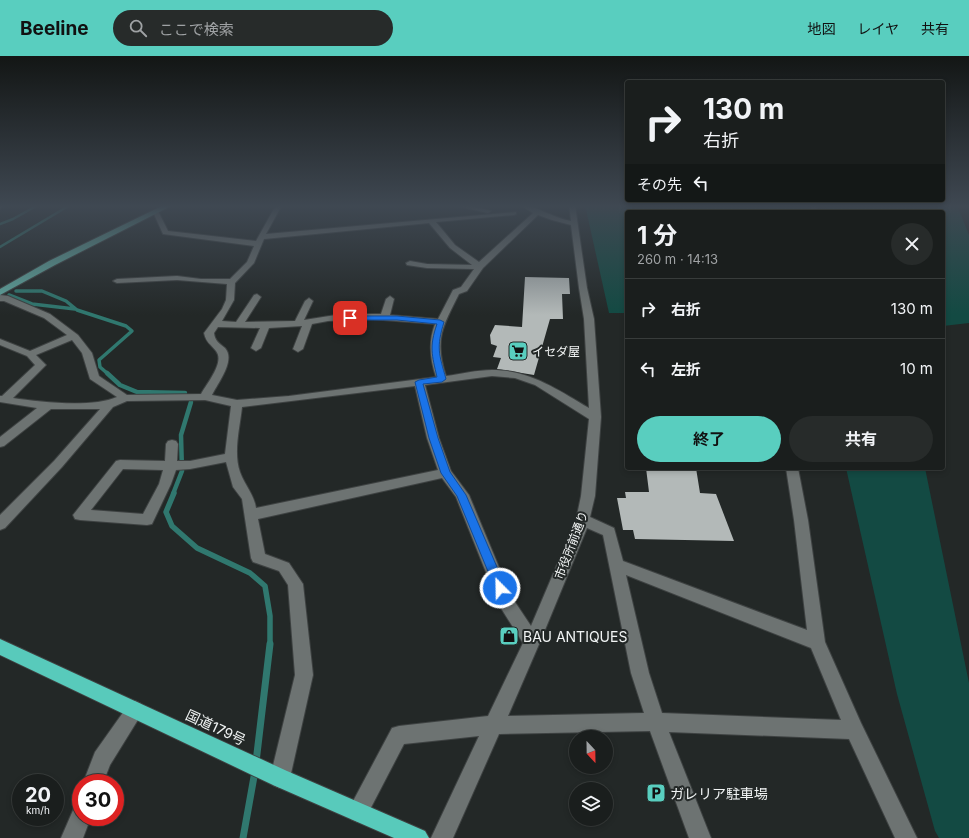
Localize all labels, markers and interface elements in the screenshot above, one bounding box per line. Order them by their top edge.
search box [113,10,393,46]
text: Beeline [20,17,89,40]
icon: search [127,17,149,39]
text: ここで検索 [159,20,234,39]
text: 地図 [807,20,835,37]
text: レイヤ [857,20,899,37]
text: 共有 [921,20,949,37]
text: 130 m [703,92,784,126]
icon: right [637,96,689,148]
text: 右折 [703,130,739,151]
icon: left [690,172,712,194]
text: その先 [637,175,682,194]
text: 1 分 [637,221,677,250]
button: close [891,223,933,265]
text: 260 m · 14:13 [637,251,718,267]
icon: right [637,298,659,320]
text: 130 m [891,299,933,318]
text: 右折 [671,300,701,319]
pin [333,301,367,335]
icon: arrive [339,307,361,329]
supermarket icon: イセダ屋 [507,340,529,362]
place label: イセダ屋 [532,344,580,359]
icon: left [637,358,659,380]
text: 10 m [900,359,933,378]
text: 左折 [671,360,701,379]
button: 終了 [637,416,781,462]
button: 共有 [789,416,933,462]
street label: 市役所前通り [551,509,591,581]
position arrow [479,567,521,609]
shop icon: BAU ANTIQUES [498,625,520,647]
place label: BAU ANTIQUES [523,628,627,645]
street label: 国道179号 [183,706,249,748]
north arrow [569,730,613,774]
map controls [569,730,613,826]
speed limit sign: 30 [72,774,124,826]
button: layers [569,782,613,826]
parking icon: ガレリア駐車場 [645,782,667,804]
text: 20 [25,783,51,807]
place label: ガレリア駐車場 [670,785,768,802]
text: km/h [26,804,50,816]

